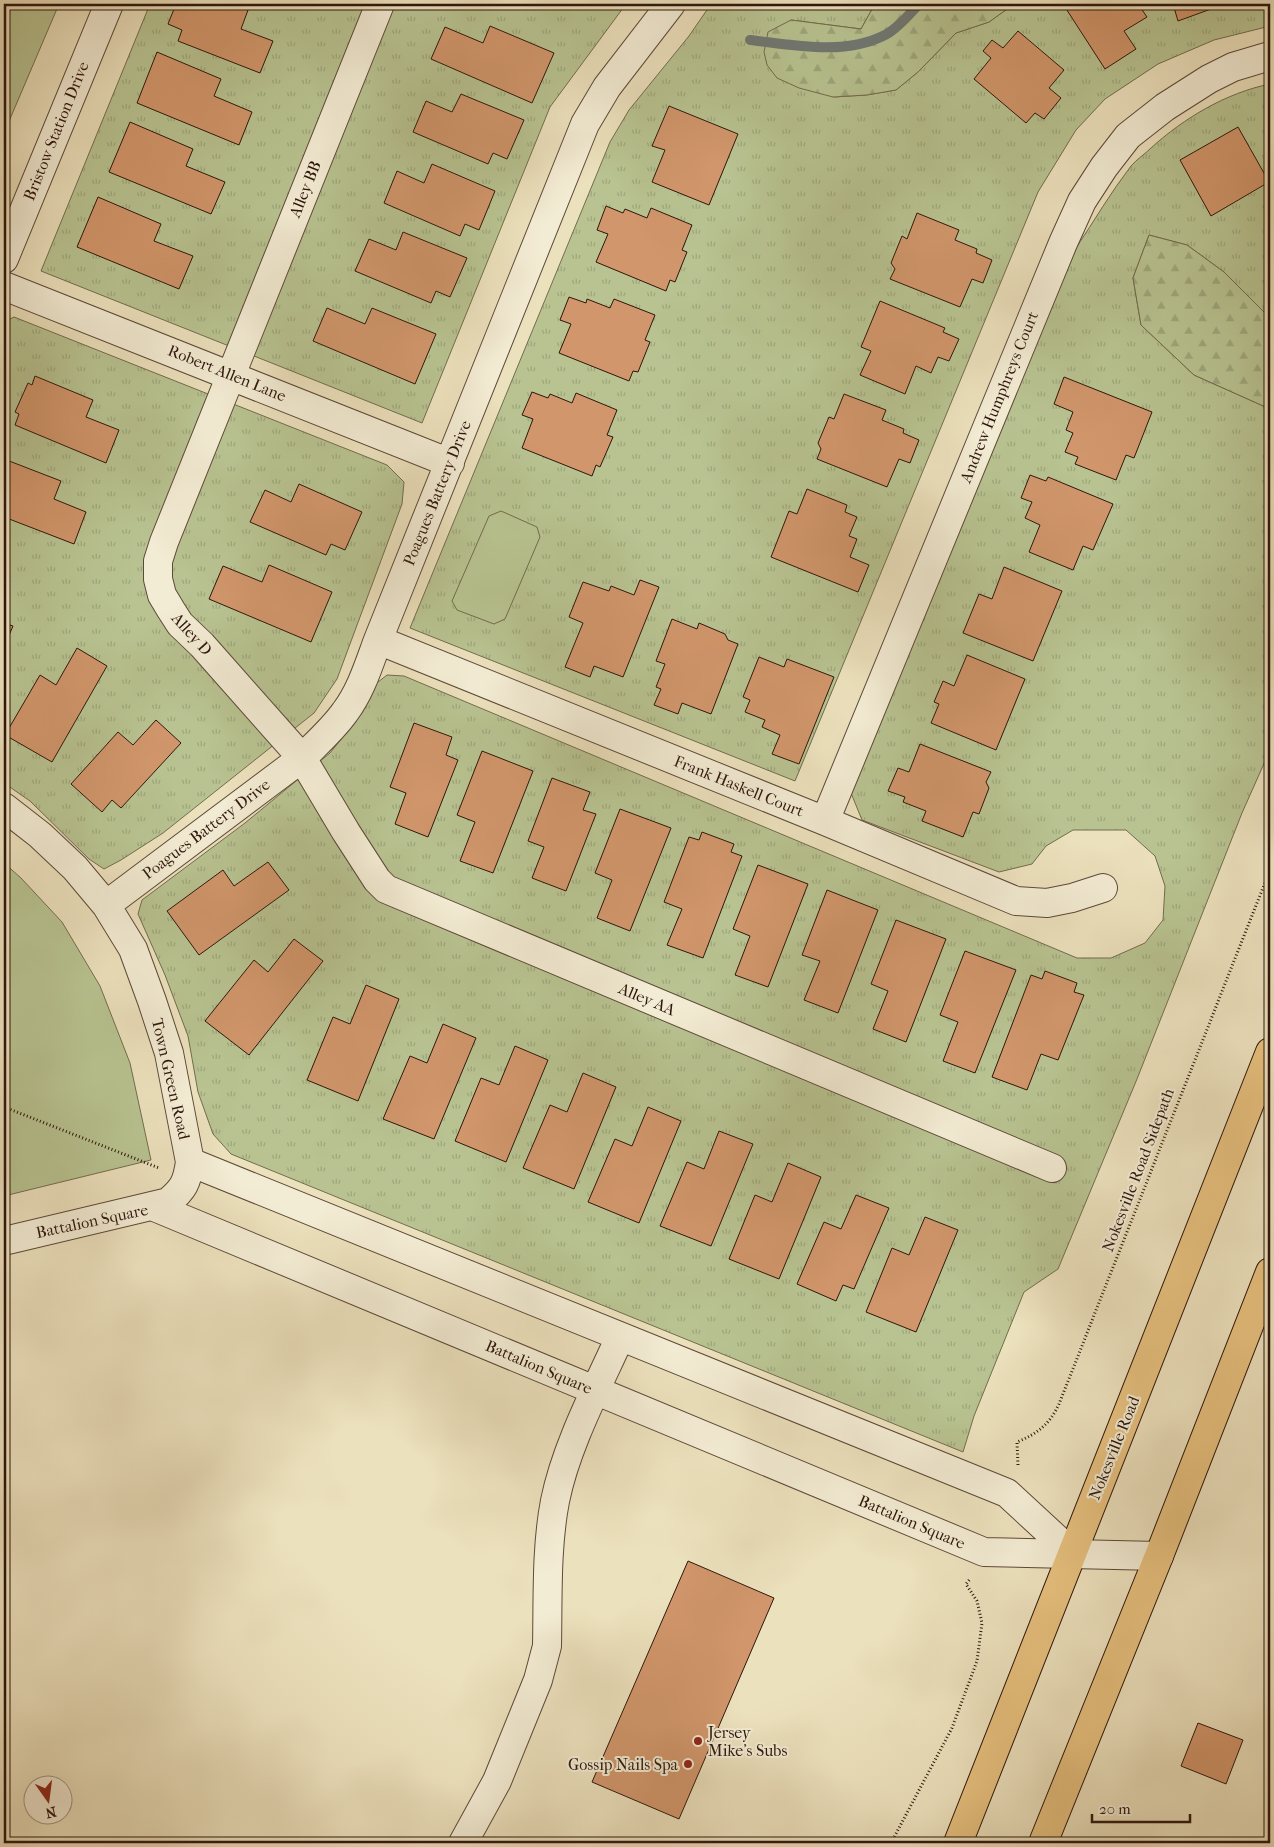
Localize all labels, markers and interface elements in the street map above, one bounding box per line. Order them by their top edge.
street label: Bristow Station Drive [19,59,93,203]
street label: Alley BB [285,158,325,221]
street label: Andrew Humphreys Court [956,308,1042,486]
street label: Robert Allen Lane [165,341,289,405]
street label: Poagues Battery Drive [399,418,475,568]
street label: Alley D [167,608,216,659]
street label: Frank Haskell Court [671,751,807,821]
street label: Poagues Battery Drive [138,775,274,883]
street label: Alley AA [615,978,679,1020]
street label: Town Green Road [148,1016,194,1142]
street label: Nokesville Road Sidepath [1098,1085,1178,1255]
street label: Battalion Square [34,1200,150,1242]
street label: Battalion Square [483,1336,595,1398]
street label: Nokesville Road [1085,1393,1144,1503]
street label: Battalion Square [856,1491,968,1553]
place label: Jersey Mike's Subs [706,1723,787,1760]
marker: Jersey Mike's Subs [692,1735,704,1747]
place label: Gossip Nails Spa [568,1755,679,1774]
marker: Gossip Nails Spa [682,1758,694,1770]
north arrow [22,1774,72,1824]
scale bar [1092,1792,1189,1824]
text: 20 m [1099,1800,1131,1818]
text: N [43,1803,58,1822]

